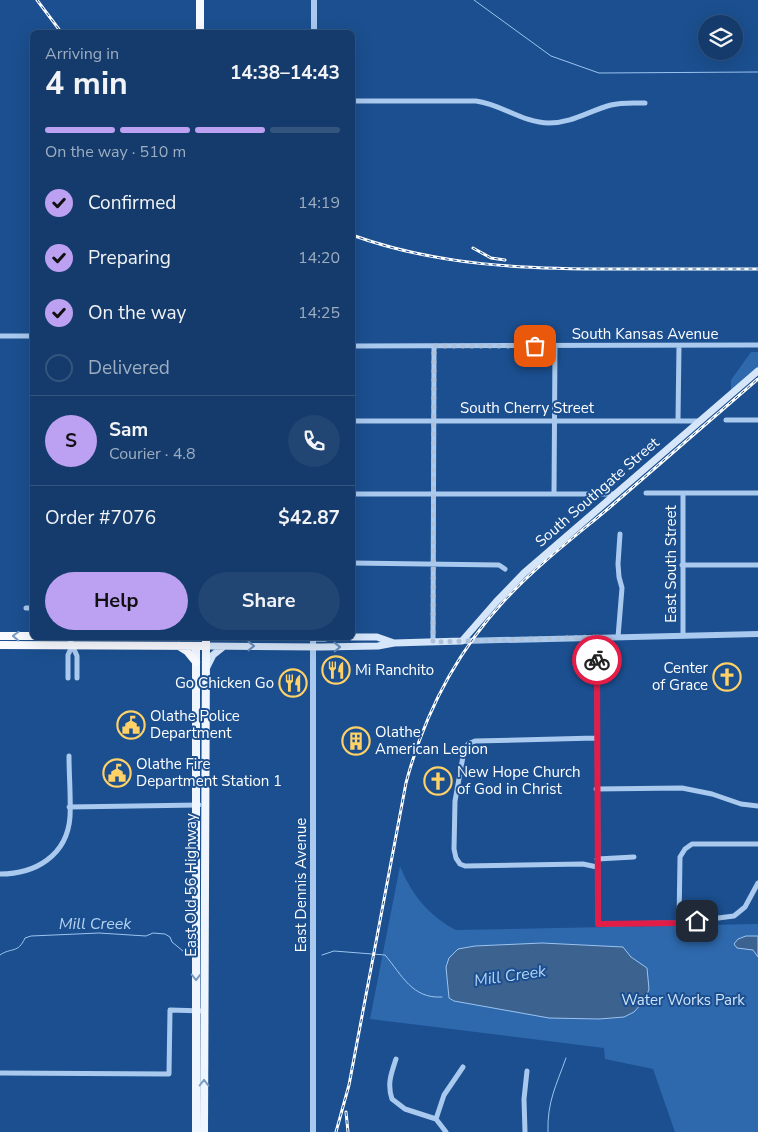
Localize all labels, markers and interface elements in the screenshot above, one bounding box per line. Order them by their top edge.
map controls [698,15,743,60]
button: layers [698,15,743,60]
text: Arriving in [45,43,119,65]
text: 14:38–14:43 [230,60,340,86]
text: 4 min [45,62,128,105]
text: On the way · 510 m [45,141,186,163]
icon: check [45,189,73,217]
text: Confirmed [88,190,176,216]
text: 14:19 [298,192,340,214]
icon: check [45,244,73,272]
text: Preparing [88,245,171,271]
text: 14:20 [298,247,340,269]
icon: check [45,299,73,327]
text: On the way [88,300,186,326]
text: 14:25 [298,302,340,324]
street label: South Kansas Avenue [572,324,718,344]
pin [514,325,556,367]
icon: bag [521,332,549,360]
text: Delivered [88,355,170,381]
street label: South Cherry Street [460,398,595,418]
button: phone [288,415,340,467]
text: Sam [109,417,148,443]
text: S [65,428,77,454]
street label: South Southgate Street [531,432,664,551]
text: Courier · 4.8 [109,443,195,465]
text: Order #7076 [45,505,156,531]
text: $42.87 [278,505,340,531]
street label: East South Street [661,505,681,623]
button: Help [45,572,188,630]
button: Share [198,572,340,630]
one-way arrow [12,631,20,641]
courier [572,635,622,685]
one-way arrow [247,641,255,651]
one-way arrow [334,642,341,652]
icon: bike [583,646,611,674]
restaurant icon: Mi Ranchito [321,655,351,685]
place label: Center of Grace [652,658,709,695]
place label: Mi Ranchito [355,660,434,680]
church icon: Center of Grace [712,662,742,692]
restaurant icon: Go Chicken Go [278,668,308,698]
place label: Go Chicken Go [175,673,274,693]
place label: Olathe Police Department [150,706,240,743]
public building icon: Olathe Police Department [116,710,146,740]
place label: Olathe American Legion [375,722,488,759]
building icon: Olathe American Legion [341,726,371,756]
place label: Olathe Fire Department Station 1 [136,754,282,791]
public building icon: Olathe Fire Department Station 1 [102,758,132,788]
place label: New Hope Church of God in Christ [457,762,581,799]
church icon: New Hope Church of God in Christ [423,766,453,796]
street label: East Old 56 Highway [181,813,201,957]
street label: East Dennis Avenue [291,818,311,952]
pin [676,900,718,942]
icon: home [683,907,711,935]
water label: Mill Creek [59,913,132,935]
water label: Mill Creek [473,960,548,992]
one-way arrow [191,973,201,981]
park label: Water Works Park [621,990,745,1010]
one-way arrow [199,1079,209,1087]

